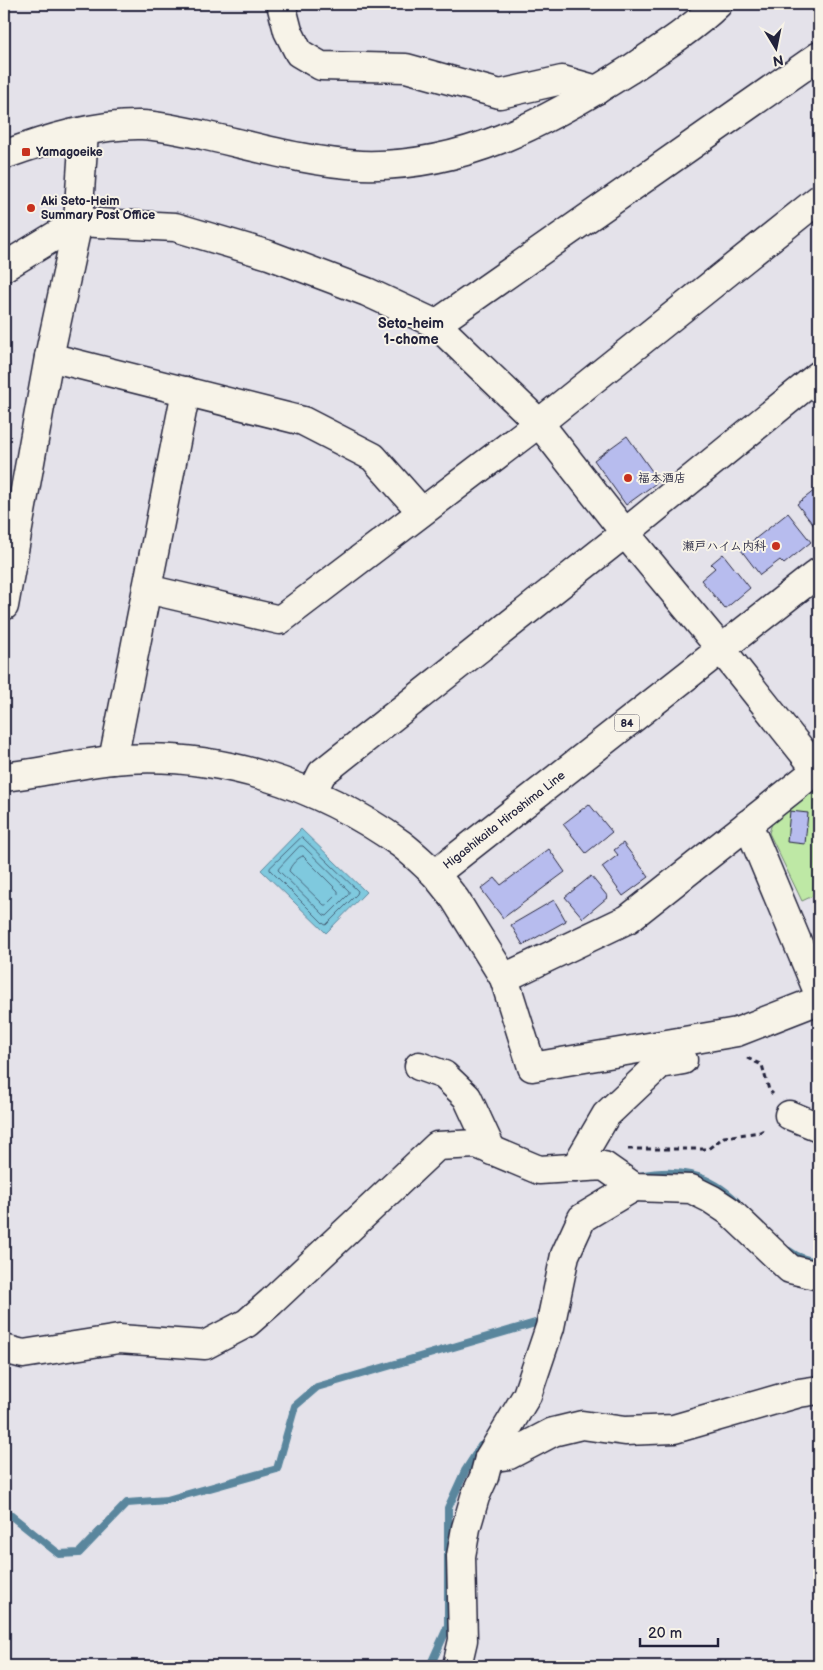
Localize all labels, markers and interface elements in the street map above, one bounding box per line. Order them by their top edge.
north arrow [750,22,800,72]
text: N [772,51,785,70]
place label: Yamagoeike [36,145,103,160]
marker: Yamagoeike [20,146,32,158]
place label: Aki Seto-Heim Summary Post Office [40,194,155,223]
marker: Aki Seto-Heim Summary Post Office [25,202,37,214]
district label: Seto-heim 1-chome [378,315,444,348]
place label: 福本酒店 [638,471,686,486]
marker: 福本酒店 [622,472,634,484]
place label: 瀬戸ハイム内科 [682,539,766,554]
marker: 瀬戸ハイム内科 [770,540,782,552]
road number: 84 [614,714,640,731]
street label: Higashikaita Hiroshima Line [440,768,568,873]
scale bar [640,1615,718,1647]
text: 20 m [648,1624,682,1643]

